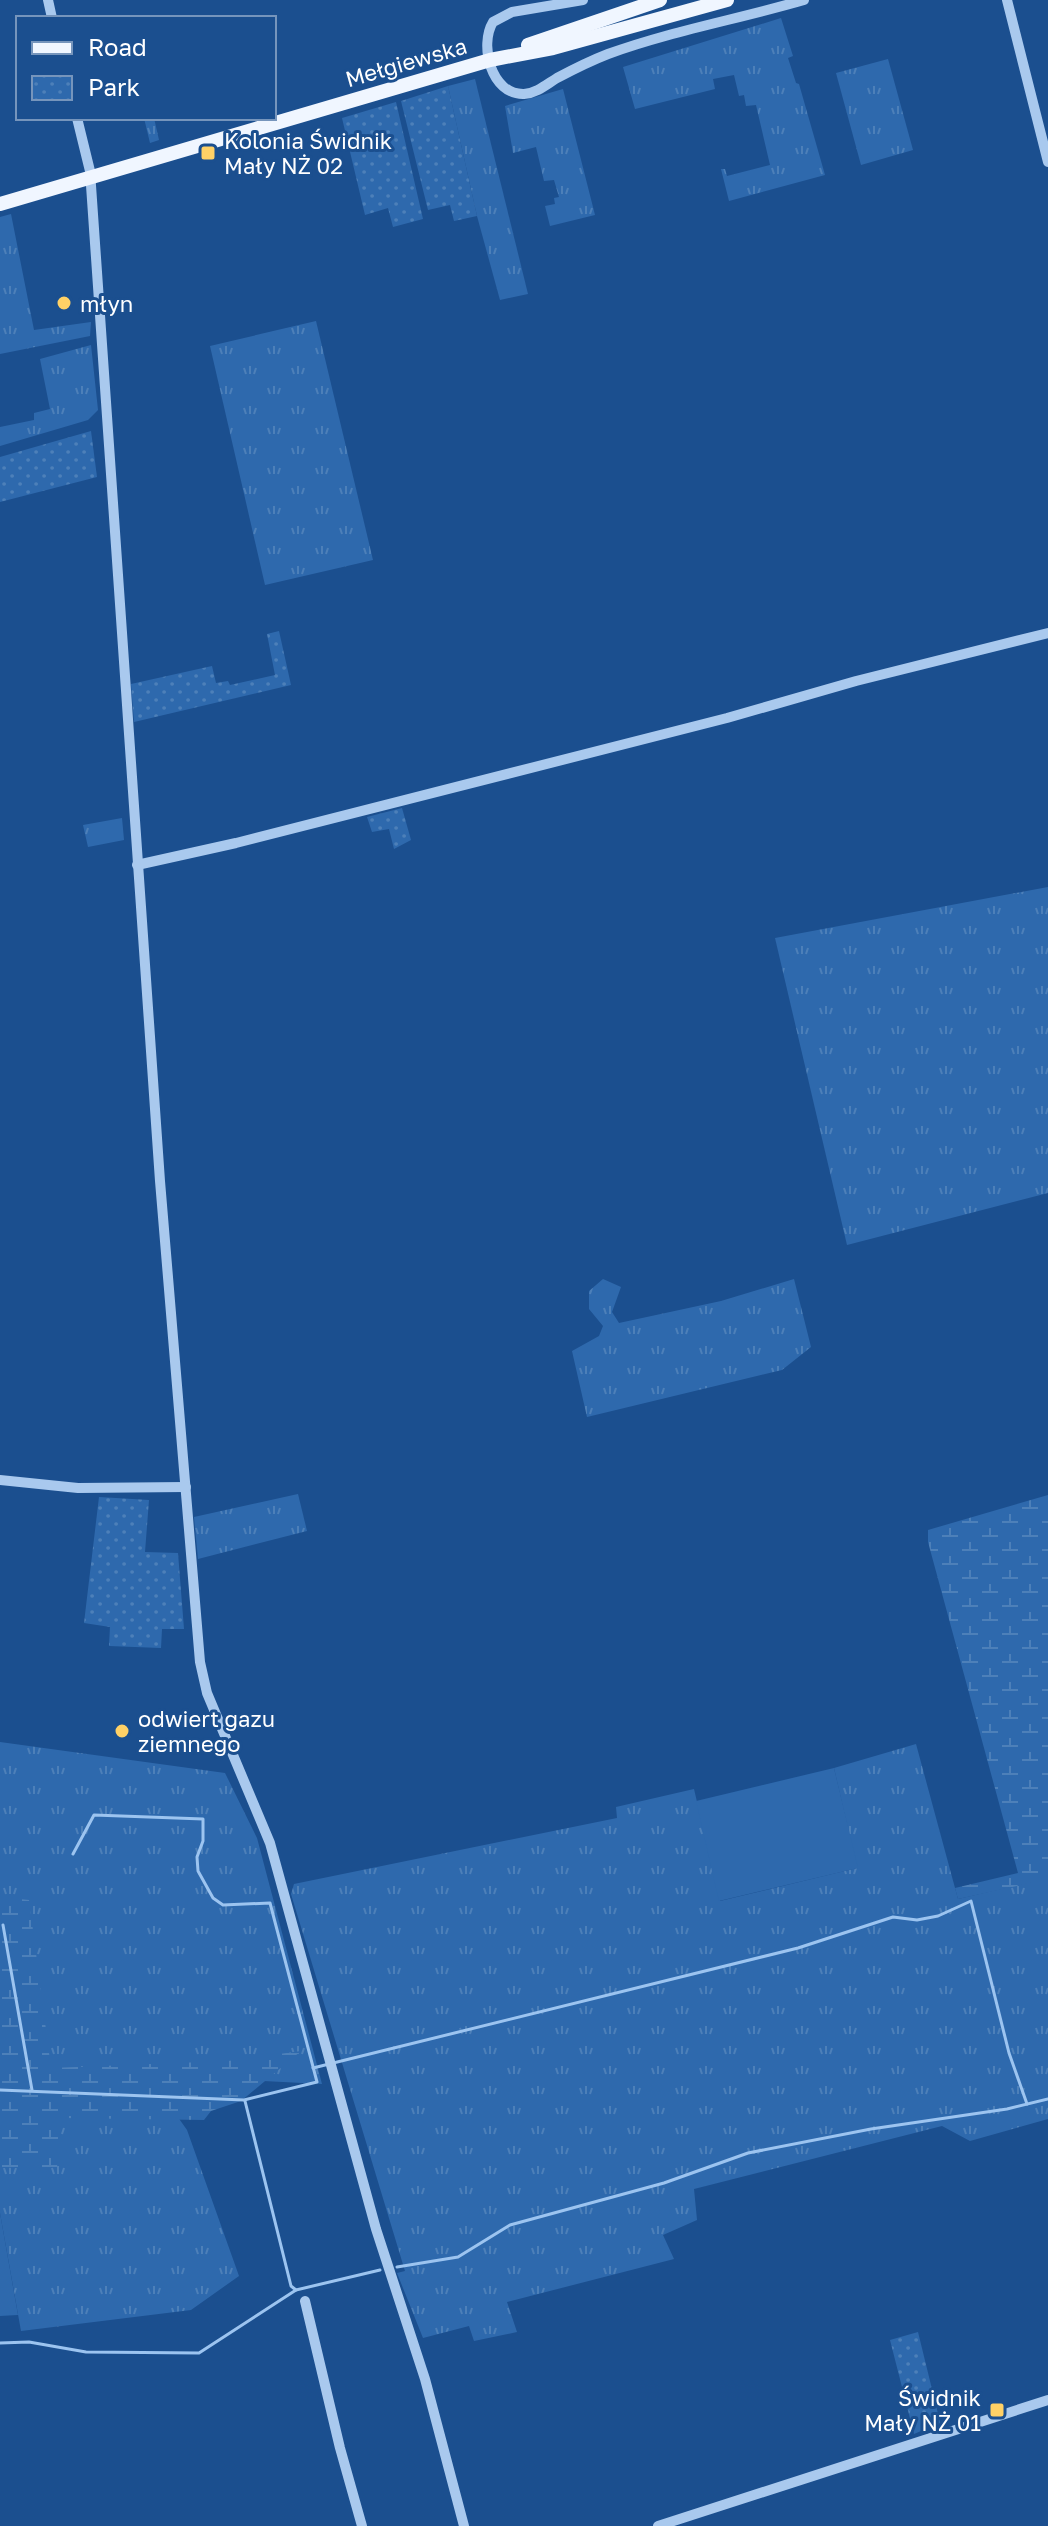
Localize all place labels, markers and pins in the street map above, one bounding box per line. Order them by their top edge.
place label: Kolonia Świdnik Mały NŻ 02 [224,127,392,179]
marker: Kolonia Świdnik Mały NŻ 02 [199,144,217,162]
place label: młyn [80,290,133,317]
marker: młyn [55,294,73,312]
place label: odwiert gazu ziemnego [138,1705,275,1757]
marker: odwiert gazu ziemnego [113,1722,131,1740]
place label: Świdnik Mały NŻ 01 [864,2384,981,2436]
marker: Świdnik Mały NŻ 01 [988,2401,1006,2419]

